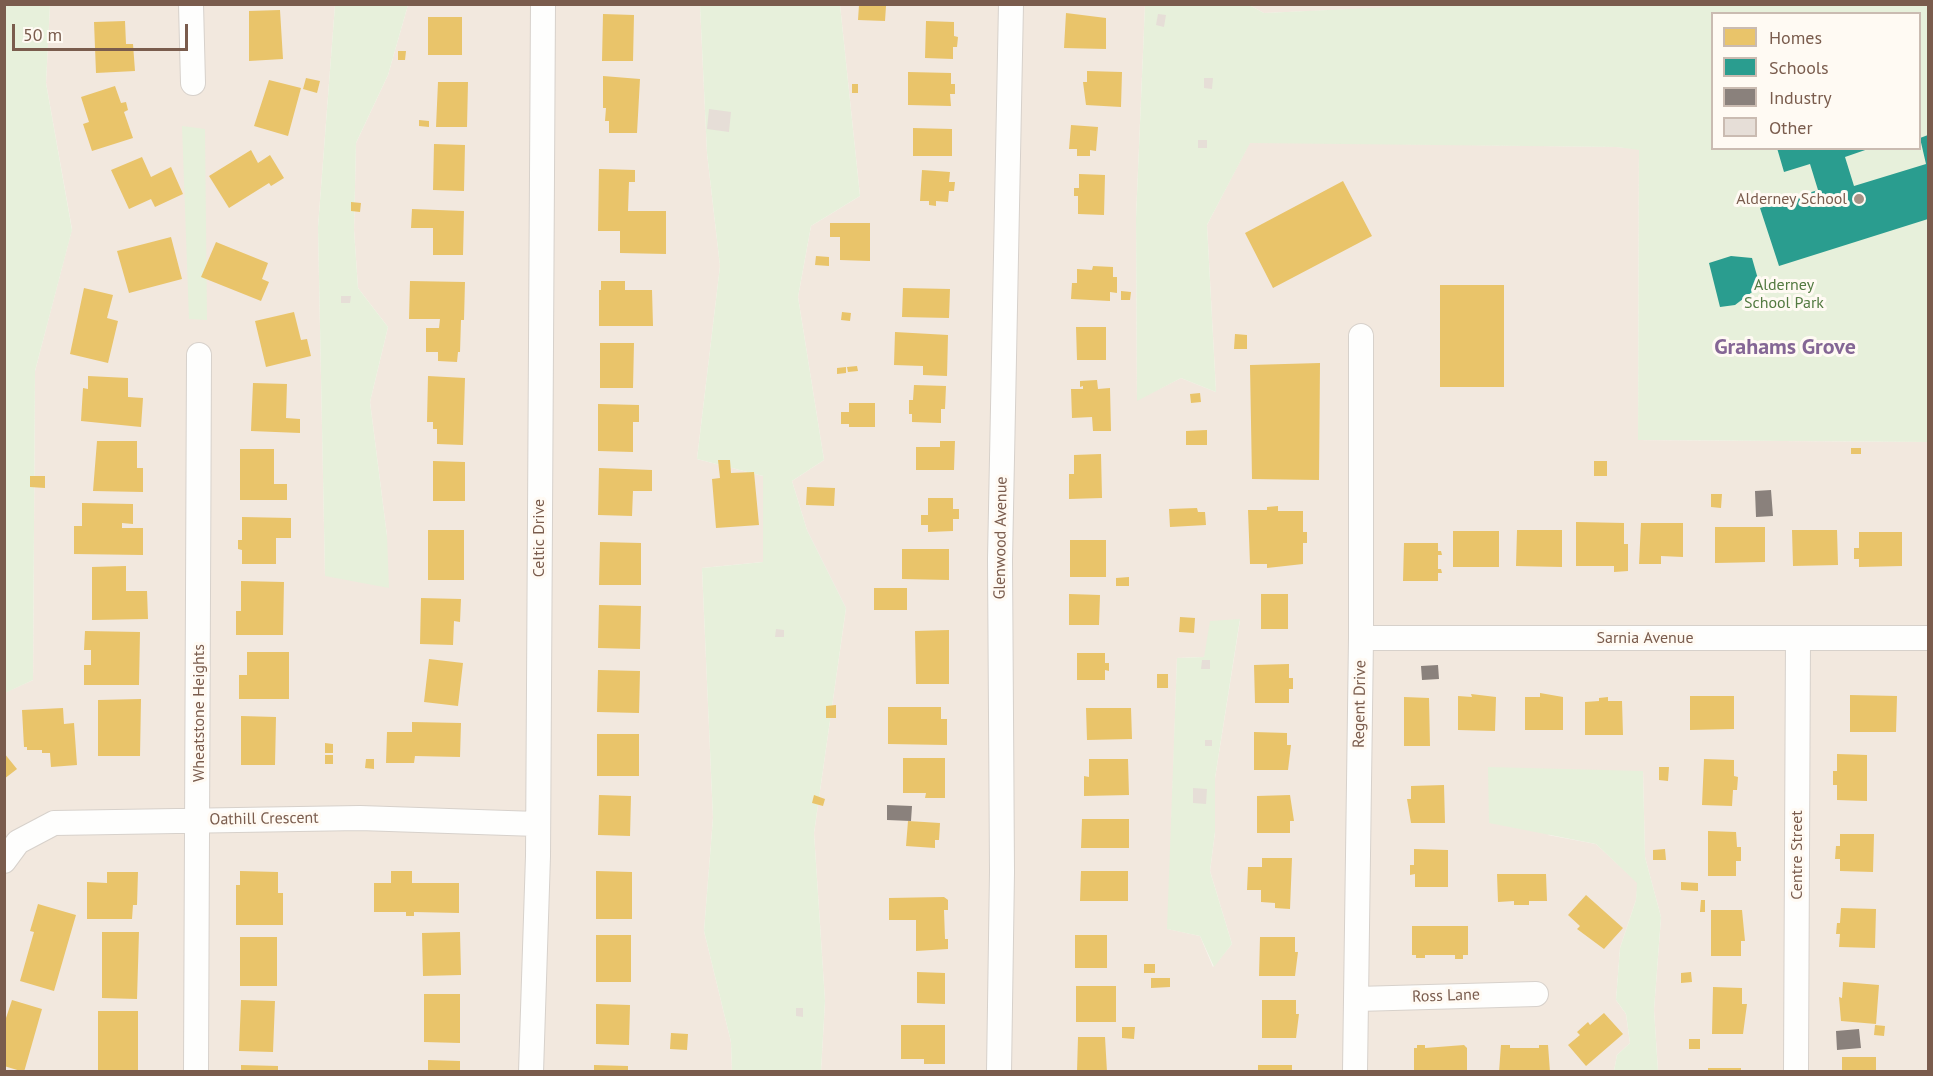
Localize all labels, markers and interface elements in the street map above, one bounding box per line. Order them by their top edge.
scale bar [15,12,190,50]
legend [1711,12,1921,150]
text: 50 m [23,23,62,46]
text: Homes [1769,26,1822,49]
text: Schools [1769,56,1829,79]
text: Industry [1769,86,1832,109]
text: Other [1769,116,1813,139]
place label: Alderney School [1736,189,1847,209]
marker: Alderney School [1852,192,1866,206]
park label: Alderney School Park [1744,275,1824,313]
district label: Grahams Grove [1714,335,1856,361]
street label: Glenwood Avenue [990,476,1012,600]
street label: Celtic Drive [529,499,549,577]
street label: Sarnia Avenue [1596,628,1694,648]
street label: Wheatstone Heights [189,644,209,782]
street label: Regent Drive [1350,660,1370,748]
street label: Oathill Crescent [209,808,319,830]
street label: Centre Street [1787,810,1807,900]
street label: Ross Lane [1412,985,1480,1007]

